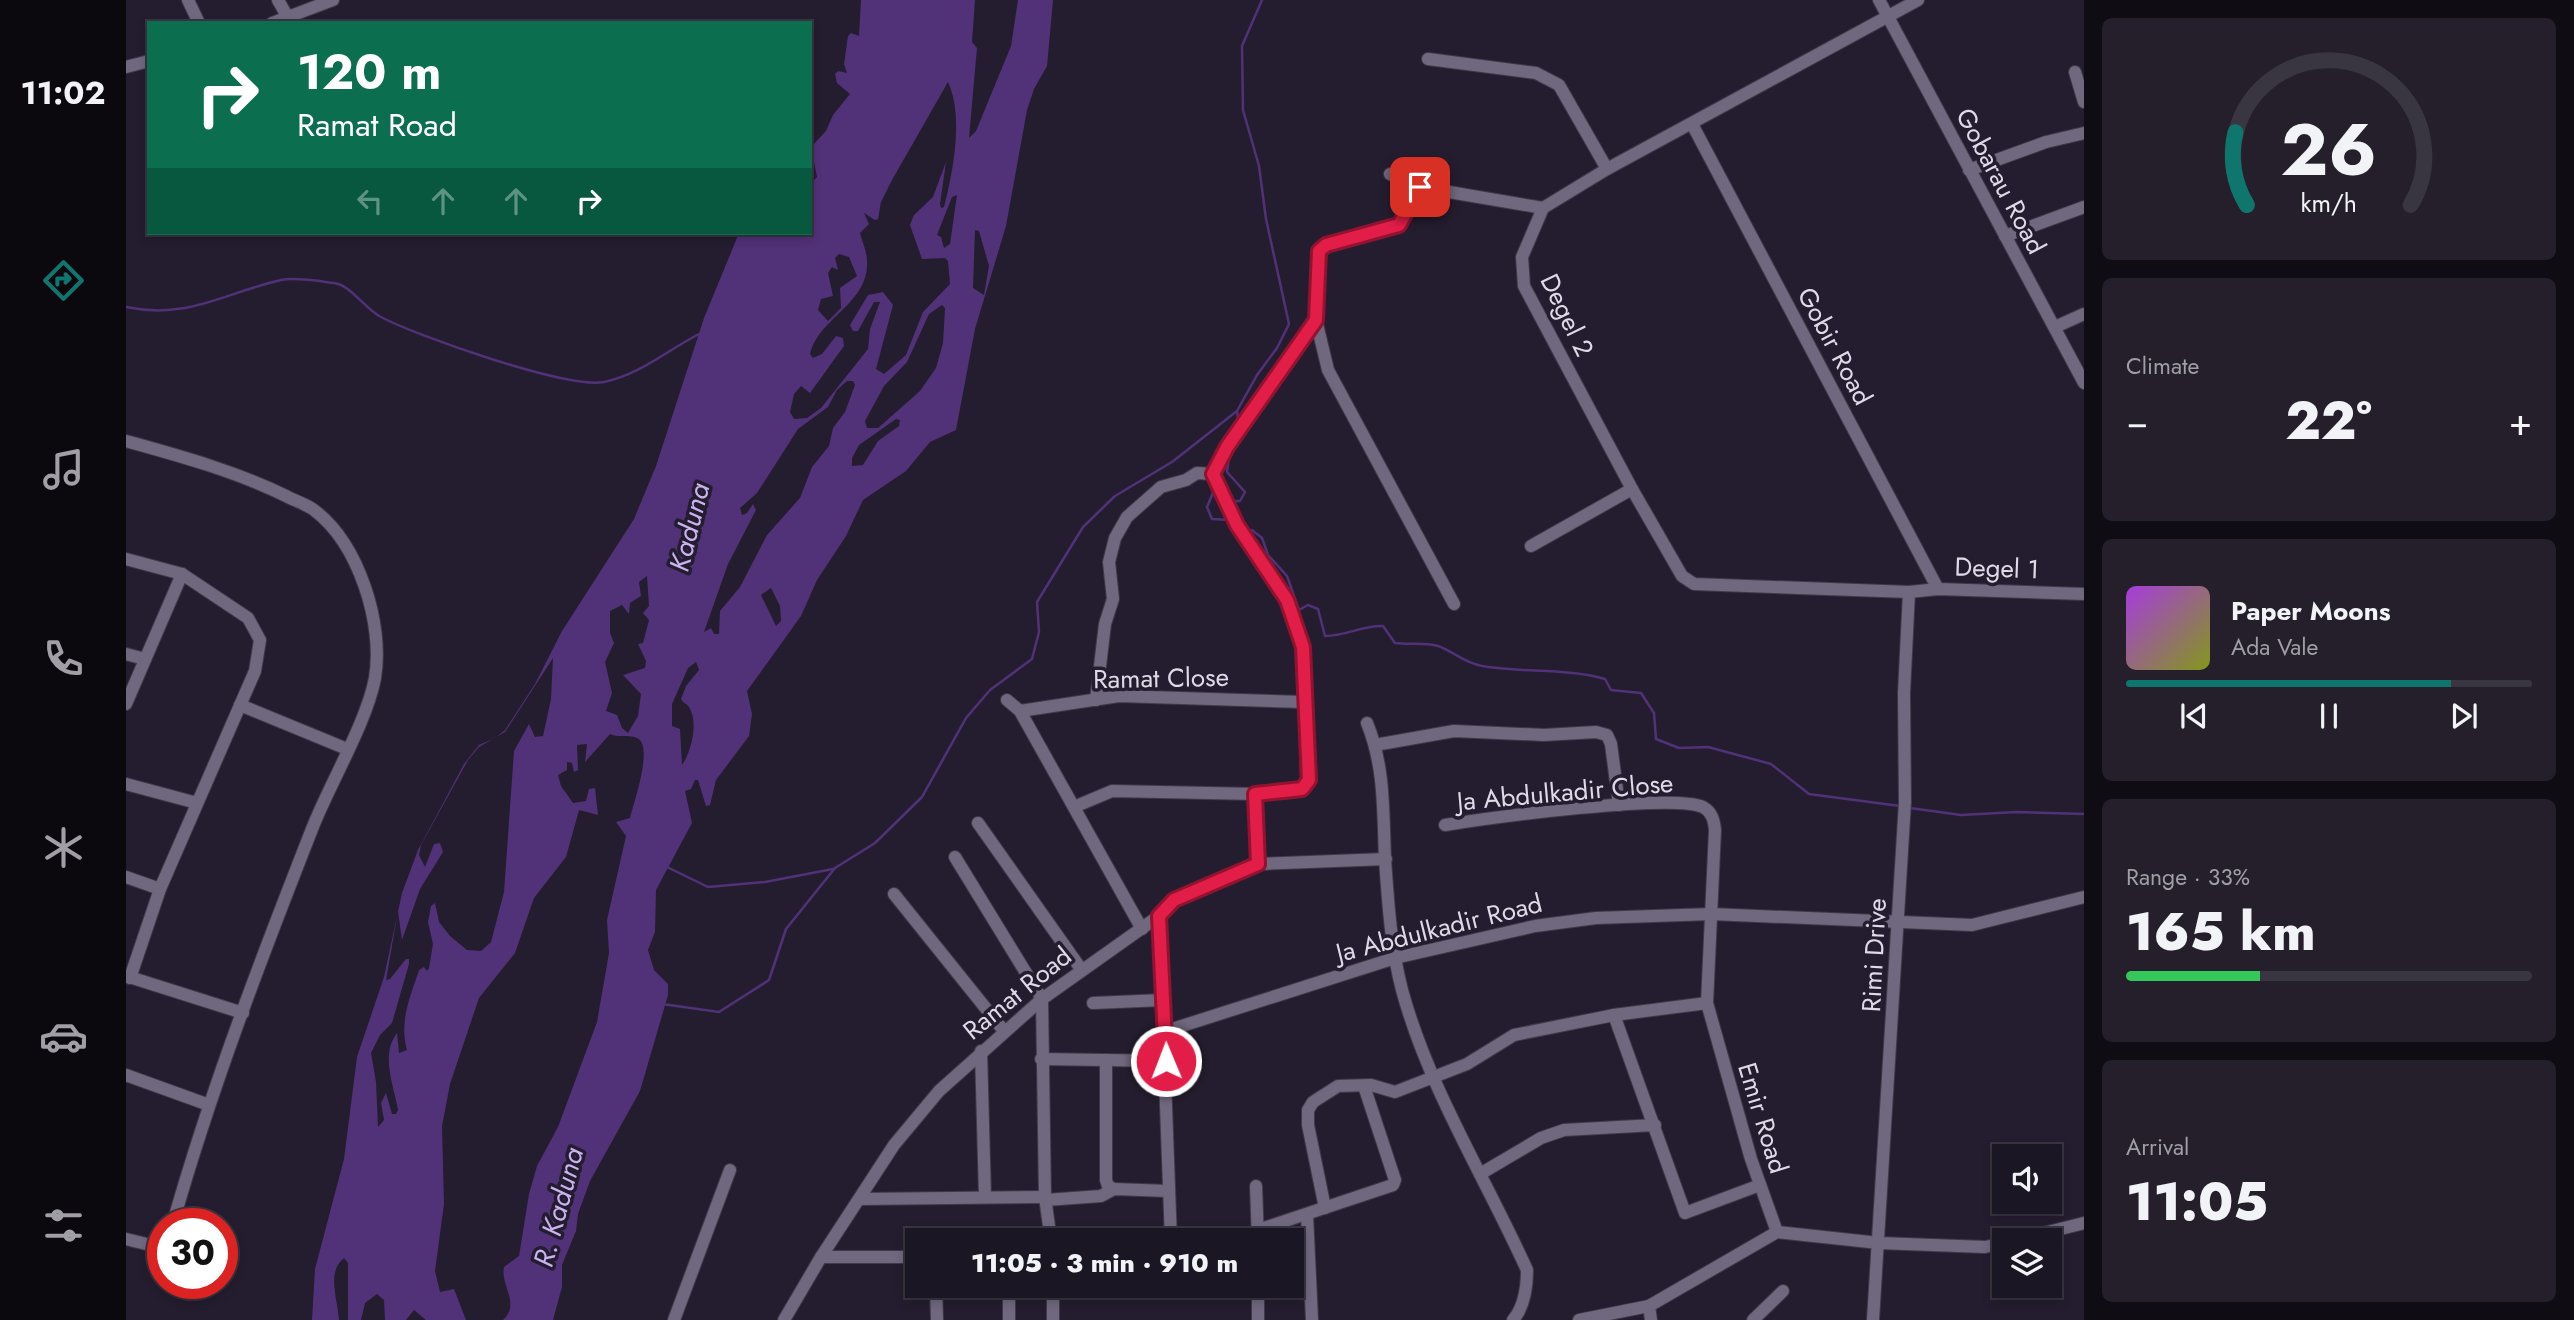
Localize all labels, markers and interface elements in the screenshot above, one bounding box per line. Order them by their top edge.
text: 120 m [297,37,441,107]
icon: right [182,49,273,140]
text: 11:02 [20,70,106,116]
text: 26 [2281,98,2377,203]
street label: Gobarau Road [1947,101,2055,261]
text: Ramat Road [297,102,457,148]
pin [1390,157,1450,217]
icon: arrive [1401,168,1439,206]
icon: left [351,182,389,220]
icon: ahead [424,182,462,220]
icon: ahead [497,182,535,220]
icon: right [570,182,608,220]
text: km/h [2301,185,2357,221]
icon: directions [39,256,88,305]
street label: Degel 2 [1531,267,1603,363]
street label: Gobir Road [1788,280,1882,412]
text: Climate [2126,349,2199,383]
text: 22° [2285,383,2372,459]
text: − [2126,394,2148,449]
text: + [2509,394,2532,449]
icon: music [39,445,88,494]
water label: Kaduna [659,478,720,576]
street label: Degel 1 [1954,548,2040,588]
text: Paper Moons [2231,592,2391,630]
text: Ada Vale [2231,630,2318,664]
icon: phone [39,634,88,683]
street label: Ramat Close [1093,658,1229,698]
icon: previous [2175,697,2213,735]
icon: pause [2310,697,2348,735]
icon: next [2445,697,2483,735]
street label: Ja Abdulkadir Close [1452,764,1675,821]
icon: climate [39,823,88,872]
text: Range · 33% [2126,860,2250,894]
street label: Ja Abdulkadir Road [1329,884,1546,973]
text: 165 km [2126,894,2315,970]
street label: Rimi Drive [1852,897,1896,1013]
street label: Ramat Road [955,937,1079,1049]
icon: car [39,1012,88,1061]
position arrow [1129,1024,1203,1098]
street label: Emir Road [1728,1058,1798,1178]
text: Arrival [2126,1130,2189,1164]
water label: R. Kaduna [523,1142,594,1271]
map controls [1992,1144,2062,1298]
button: sound [1992,1144,2062,1214]
text: 11:05 [2126,1164,2268,1240]
icon: filters [39,1201,88,1250]
speed limit sign: 30 [147,1208,238,1299]
button: layers [1992,1228,2062,1298]
text: 11:05 · 3 min · 910 m [971,1244,1238,1282]

